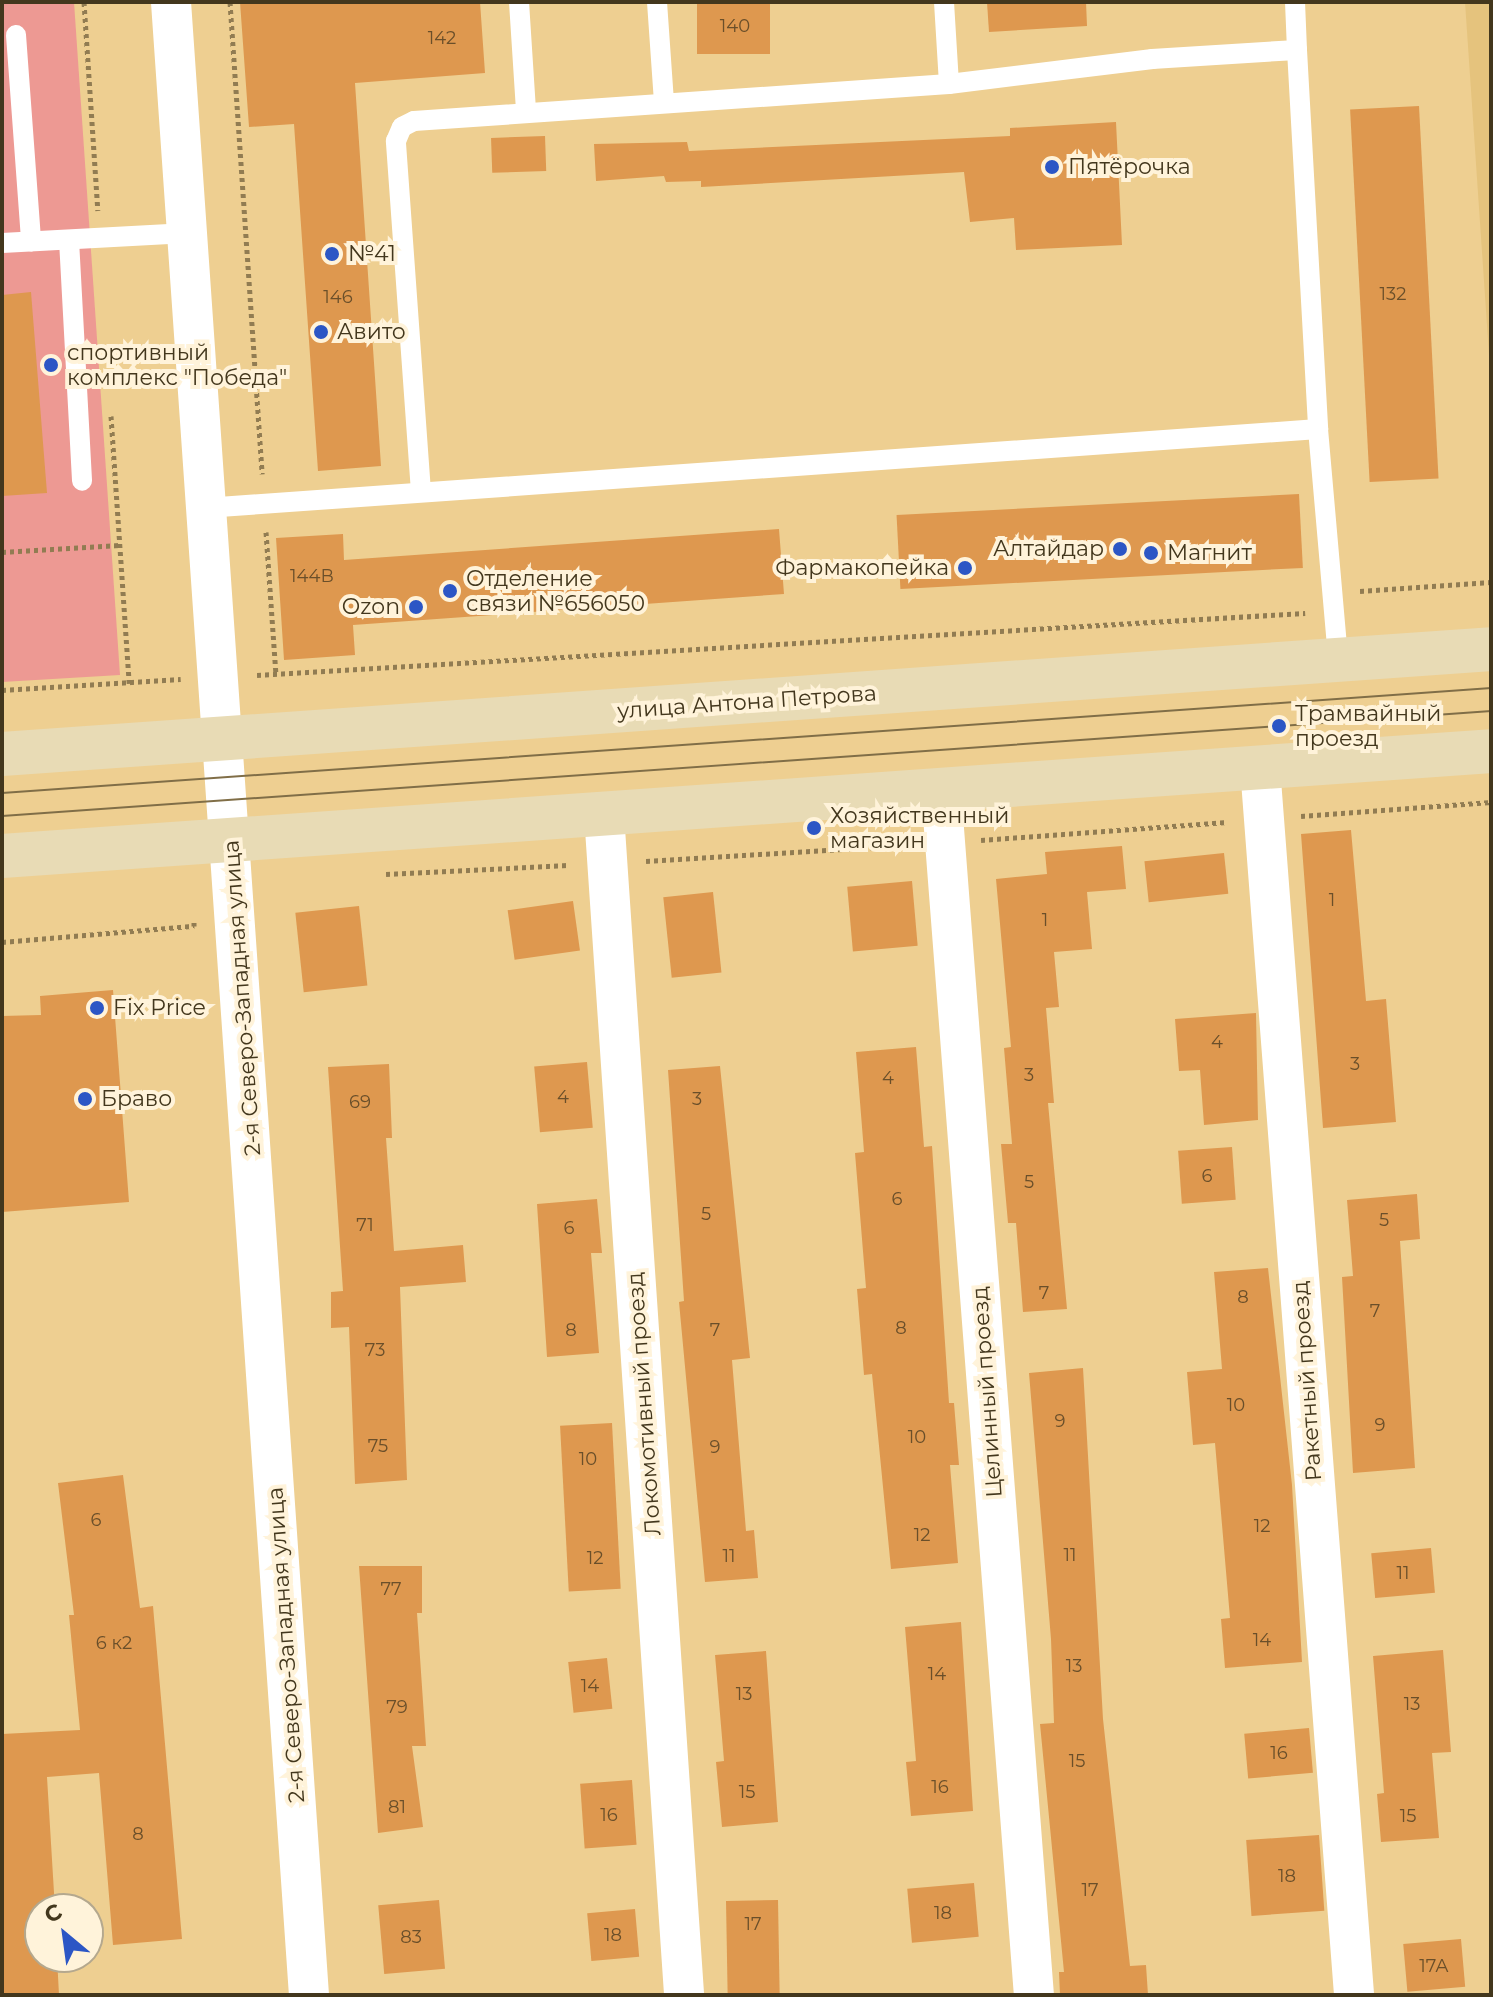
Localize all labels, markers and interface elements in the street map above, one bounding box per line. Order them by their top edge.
house number: 140 [720,15,750,37]
house number: 142 [428,27,456,49]
place label: Пятёрочка [1068,154,1191,180]
marker: Пятёрочка [1043,158,1061,176]
place label: №41 [348,241,396,267]
marker: №41 [323,245,341,263]
house number: 132 [1380,283,1406,305]
house number: 146 [323,286,353,308]
place label: Авито [337,319,406,345]
marker: Авито [312,323,330,341]
place label: спортивный комплекс "Победа" [67,339,287,390]
marker: спортивный комплекс "Победа" [42,356,60,374]
place label: Алтайдар [993,536,1104,562]
marker: Алтайдар [1111,540,1129,558]
place label: Магнит [1167,540,1252,566]
marker: Магнит [1142,544,1160,562]
place label: Фармакопейка [775,555,949,581]
marker: Фармакопейка [956,559,974,577]
house number: 144В [290,565,334,587]
place label: Отделение связи №656050 [466,565,645,616]
marker: Отделение связи №656050 [441,582,459,600]
place label: Ozon [342,594,400,620]
marker: Ozon [407,598,425,616]
street label: улица Антона Петрова [616,680,878,724]
place label: Трамвайный проезд [1295,700,1441,752]
marker: Трамвайный проезд [1270,717,1288,735]
place label: Хозяйственный магазин [830,802,1010,854]
marker: Хозяйственный магазин [805,819,823,837]
street label: 2-я Северо-Западная улица [218,839,266,1157]
house number: 1 [1329,889,1335,911]
house number: 1 [1042,909,1048,931]
place label: Fix Price [113,995,206,1021]
marker: Fix Price [88,999,106,1017]
house number: 4 [1211,1031,1223,1053]
house number: 3 [1350,1053,1360,1075]
house number: 3 [1024,1064,1034,1086]
house number: 4 [882,1067,894,1089]
place label: Браво [101,1086,172,1112]
house number: 4 [557,1086,569,1108]
house number: 3 [692,1088,702,1110]
marker: Браво [76,1090,94,1108]
house number: 69 [349,1091,371,1113]
house number: 6 [1202,1165,1212,1187]
house number: 5 [1024,1171,1034,1193]
house number: 6 [892,1188,902,1210]
house number: 5 [701,1203,711,1225]
house number: 5 [1379,1209,1389,1231]
house number: 71 [356,1214,374,1236]
house number: 6 [564,1217,574,1239]
street label: Локомотивный проезд [622,1271,666,1537]
street label: Ракетный проезд [1287,1280,1327,1482]
house number: 7 [1039,1282,1049,1304]
street label: Целинный проезд [966,1285,1008,1499]
house number: 8 [1237,1286,1249,1308]
house number: 7 [1370,1300,1380,1322]
house number: 8 [895,1317,907,1339]
house number: 8 [565,1319,577,1341]
house number: 7 [710,1319,720,1341]
house number: 73 [365,1339,385,1361]
house number: 10 [1227,1394,1245,1416]
house number: 9 [1055,1410,1065,1432]
house number: 9 [1375,1414,1385,1436]
house number: 10 [908,1426,926,1448]
house number: 75 [368,1435,388,1457]
house number: 9 [710,1436,720,1458]
house number: 10 [579,1448,597,1470]
street label: 2-я Северо-Западная улица [262,1486,310,1804]
house number: 6 [91,1509,101,1531]
house number: 12 [1254,1515,1270,1537]
house number: 12 [914,1524,930,1546]
house number: 11 [1064,1544,1076,1566]
house number: 11 [723,1545,735,1567]
house number: 12 [587,1547,603,1569]
house number: 11 [1397,1562,1409,1584]
house number: 77 [380,1578,402,1600]
house number: 14 [1253,1629,1271,1651]
house number: 6 к2 [96,1632,132,1654]
house number: 13 [1066,1655,1082,1677]
house number: 14 [928,1663,946,1685]
house number: 14 [581,1675,599,1697]
house number: 13 [736,1683,752,1705]
house number: 13 [1404,1693,1420,1715]
house number: 79 [386,1696,408,1718]
house number: 16 [1270,1742,1288,1764]
house number: 15 [1069,1750,1085,1772]
house number: 16 [931,1776,949,1798]
house number: 15 [739,1781,755,1803]
house number: 81 [388,1796,406,1818]
house number: 16 [600,1804,618,1826]
house number: 15 [1400,1805,1416,1827]
house number: 8 [132,1823,144,1845]
house number: 18 [1278,1865,1296,1887]
house number: 17 [1081,1879,1099,1901]
north arrow [24,1893,104,1973]
text: С [40,1898,67,1929]
house number: 18 [934,1902,952,1924]
house number: 17 [744,1913,762,1935]
house number: 18 [604,1924,622,1946]
house number: 83 [400,1926,422,1948]
house number: 17А [1419,1955,1449,1977]

